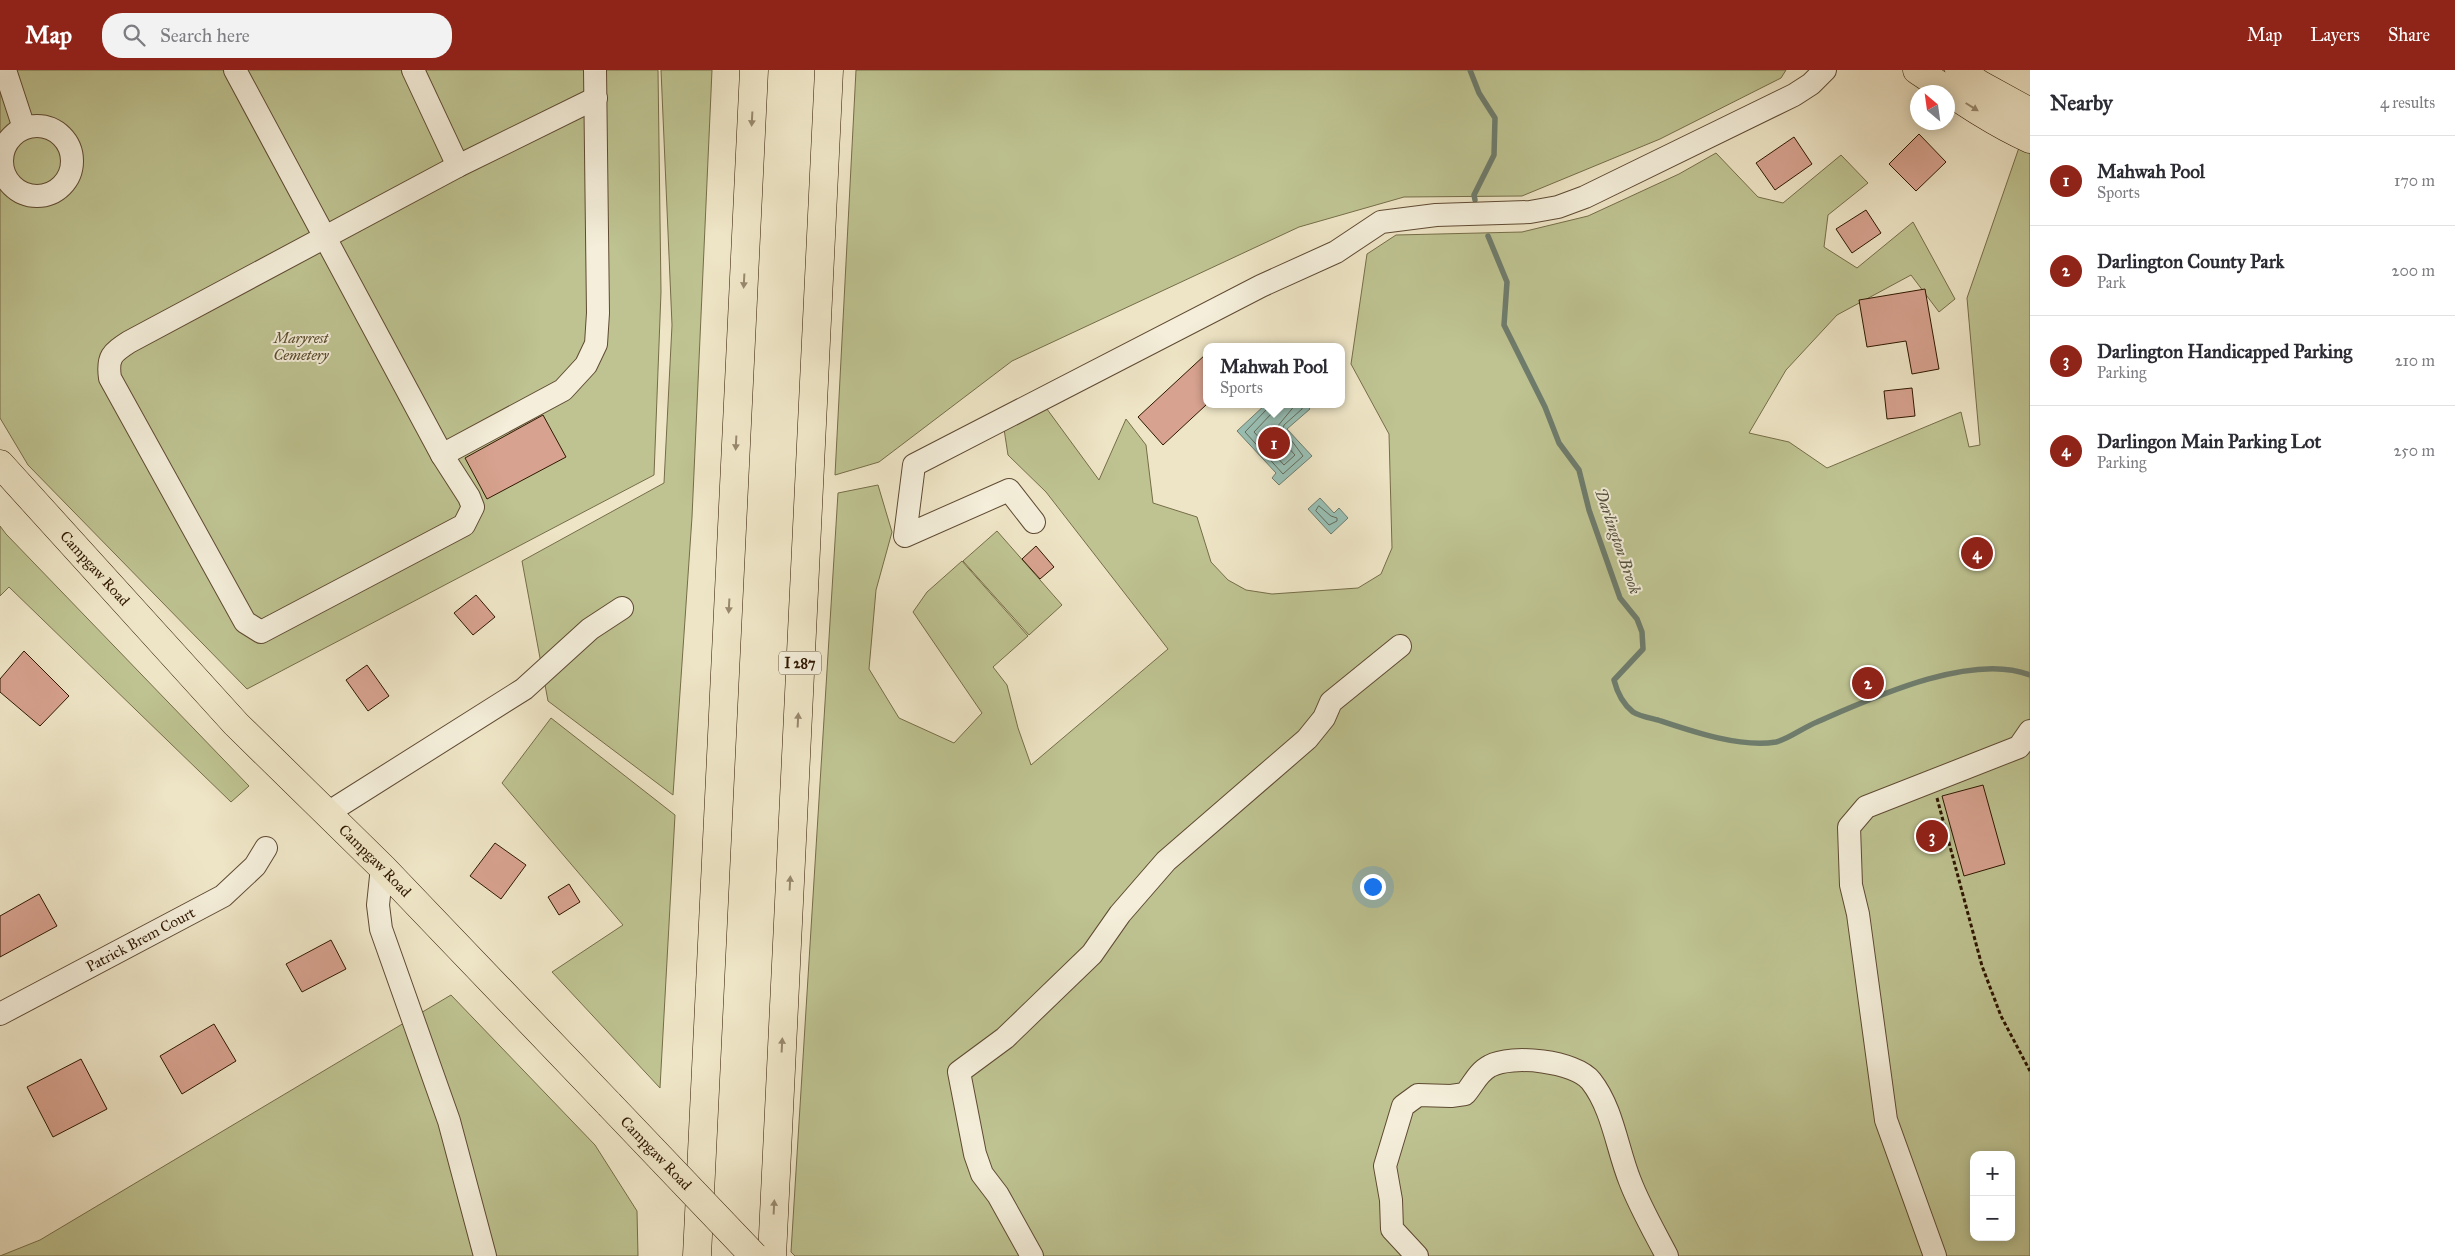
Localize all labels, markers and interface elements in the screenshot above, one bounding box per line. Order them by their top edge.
search box [102,13,452,58]
text: Map [25,20,72,50]
icon: search [120,21,148,49]
text: Search here [160,24,250,47]
text: Map [2247,24,2282,46]
text: Layers [2310,24,2360,46]
text: Share [2388,24,2430,46]
north arrow [1910,85,1955,130]
text: Nearby [2050,90,2113,116]
text: 4 results [2380,93,2435,112]
one-way arrow [1966,102,1979,111]
one-way arrow [747,111,755,127]
text: Mahwah Pool [2097,160,2205,183]
text: 1 [2063,171,2069,190]
text: 170 m [2394,171,2435,190]
text: Sports [2097,183,2140,202]
text: Darlington County Park [2097,250,2284,273]
text: 2 [2062,261,2070,280]
text: 200 m [2392,261,2435,280]
one-way arrow [740,273,748,289]
text: Park [2097,273,2126,292]
park label: Maryrest Cemetery [272,329,330,364]
text: Darlington Handicapped Parking [2097,340,2352,363]
popup [1203,343,1345,408]
text: 3 [2063,351,2069,370]
text: 210 m [2395,351,2435,370]
text: Mahwah Pool [1220,355,1328,378]
text: Parking [2097,363,2146,382]
text: Sports [1220,378,1263,397]
pin: 1 [1258,424,1290,462]
text: Darlingon Main Parking Lot [2097,430,2321,453]
one-way arrow [732,436,740,452]
text: 4 [2062,441,2070,460]
text: 250 m [2394,441,2435,460]
text: Parking [2097,453,2146,472]
water label: Darlington Brook [1591,486,1645,596]
street label: Campgaw Road [56,527,134,610]
pin: 4 [1961,534,1993,572]
one-way arrow [724,598,732,614]
road number: I 287 [779,652,821,674]
pin: 2 [1852,664,1884,702]
one-way arrow [794,712,802,728]
pin: 3 [1916,817,1948,855]
street label: Campgaw Road [335,821,415,901]
one-way arrow [786,874,794,890]
your location [1360,874,1386,900]
street label: Patrick Brem Court [83,903,199,976]
one-way arrow [778,1037,786,1053]
street label: Campgaw Road [617,1113,696,1194]
map controls [1970,1151,2015,1241]
button: + [1970,1151,2015,1196]
button: − [1970,1196,2015,1241]
one-way arrow [770,1199,778,1215]

